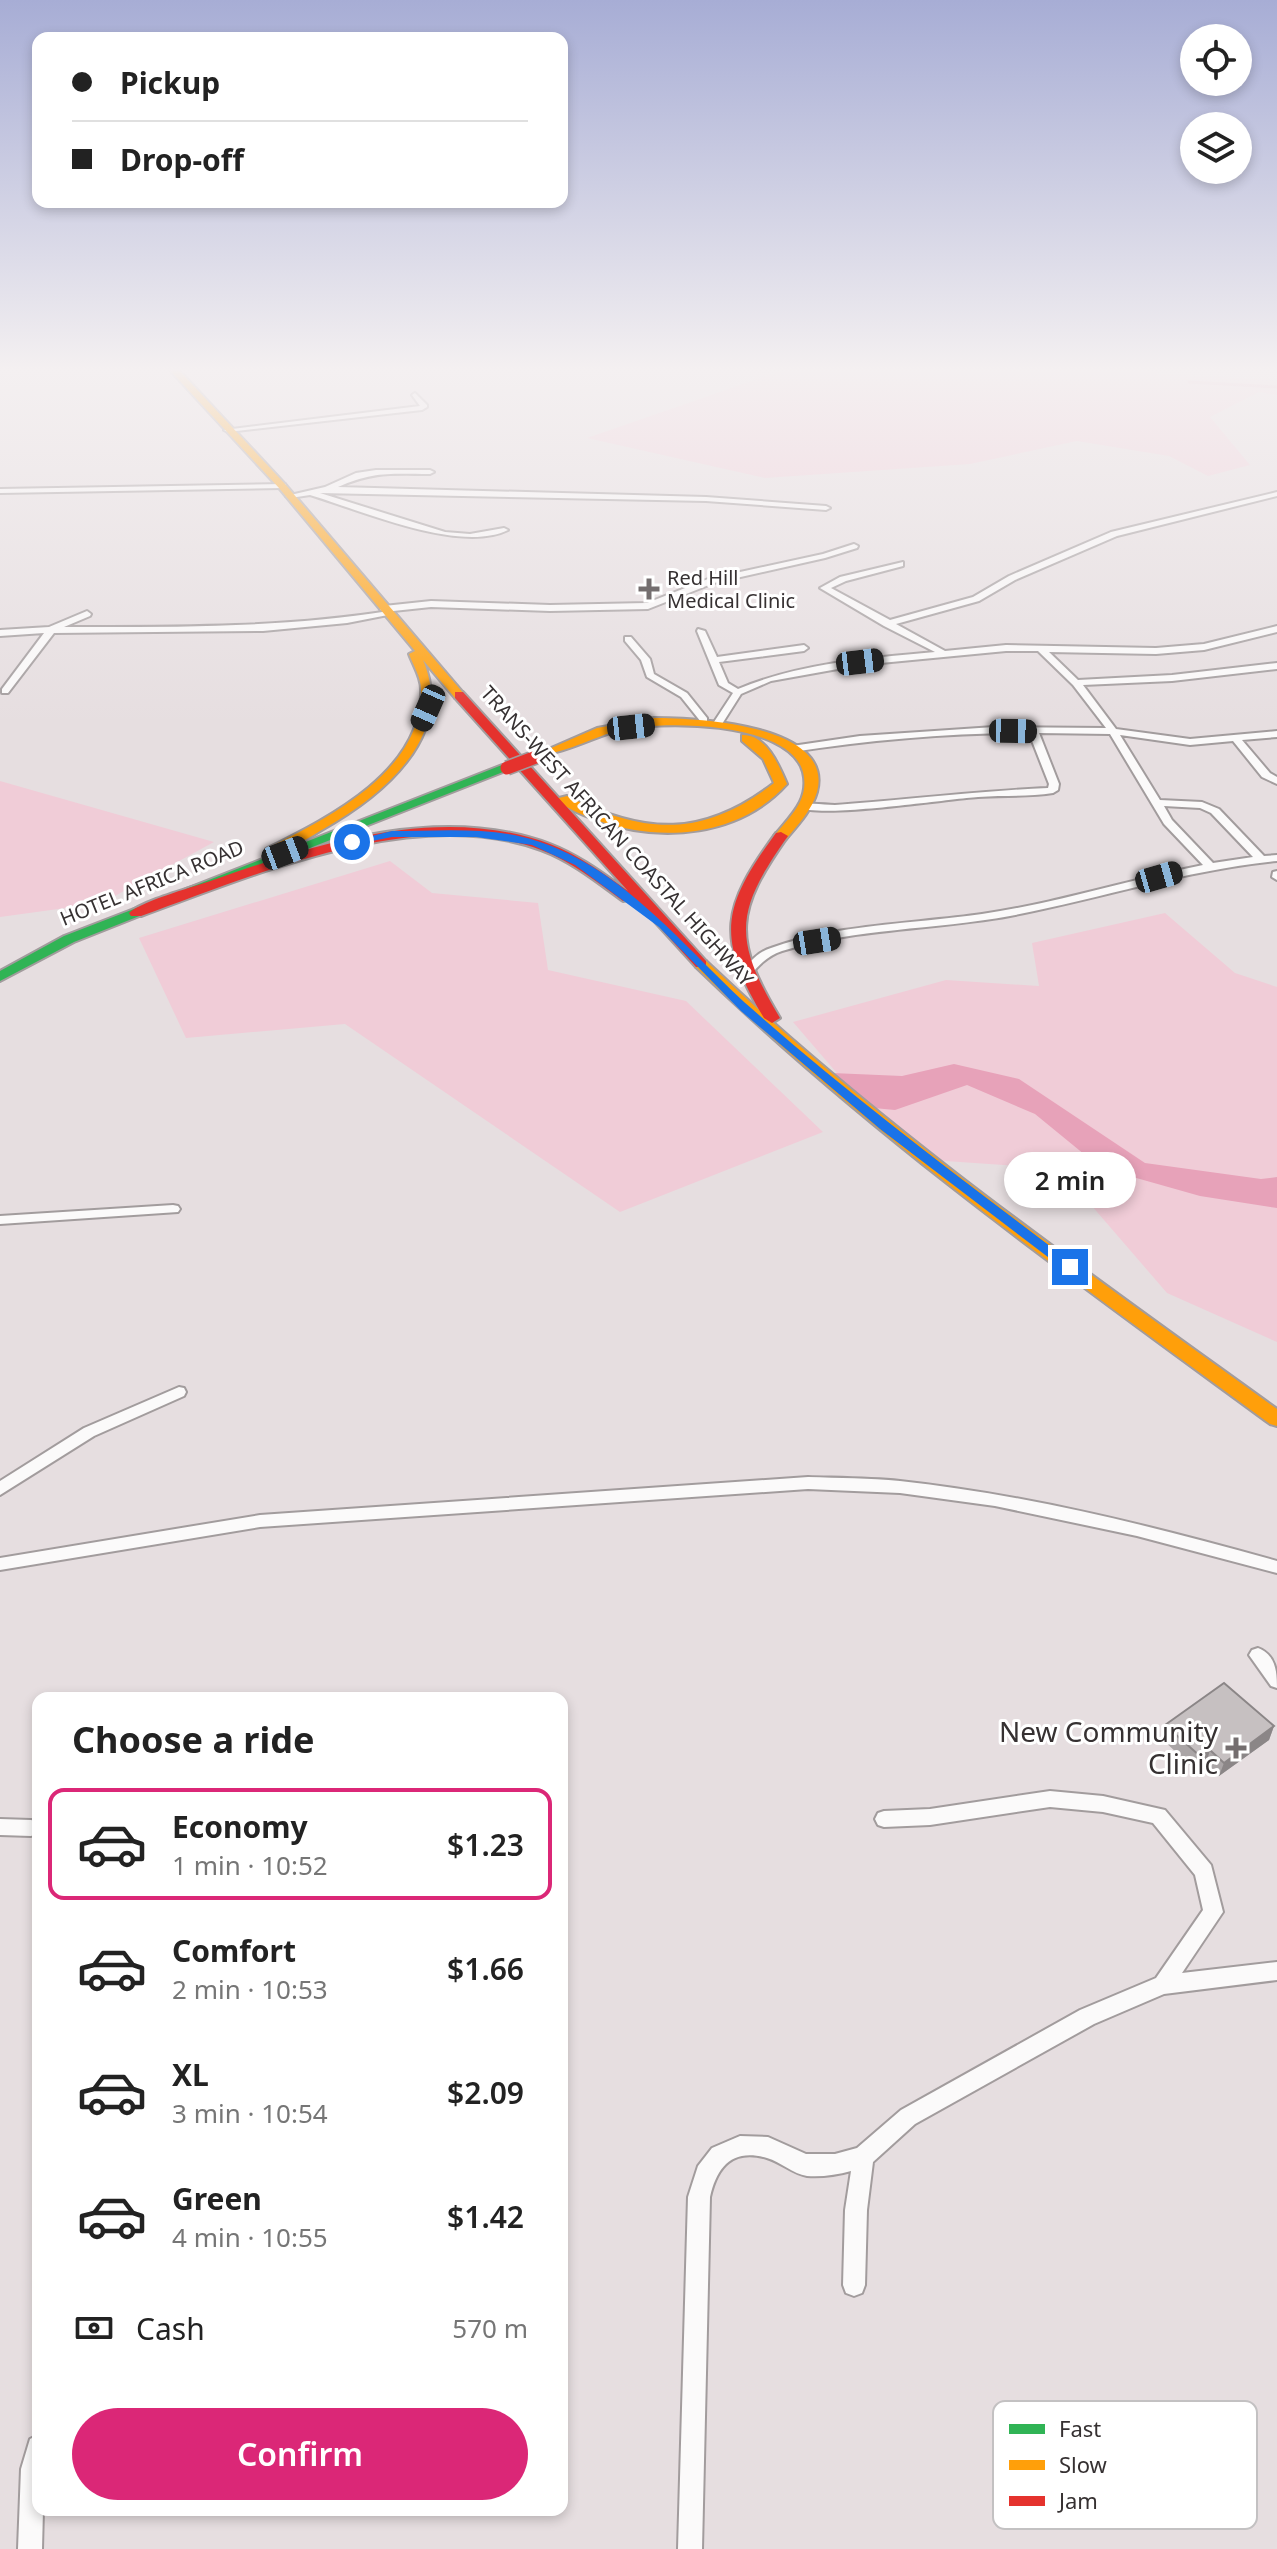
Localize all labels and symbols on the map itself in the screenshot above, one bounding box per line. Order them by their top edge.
place label: Red Hill Medical Clinic [667,564,795,614]
marker: Red Hill Medical Clinic [638,578,660,600]
car [835,647,885,677]
street label: TRANS-WEST AFRICAN COASTAL HIGHWAY [475,680,760,992]
car [407,681,449,735]
car [606,713,656,741]
car [989,719,1037,743]
route start [334,824,370,860]
street label: HOTEL AFRICA ROAD [56,833,248,932]
car [258,833,312,873]
car [1133,859,1185,895]
car [791,925,843,957]
callout: 2 min [1004,1151,1136,1207]
route end [1052,1249,1088,1285]
place label: New Community Clinic [999,1712,1219,1782]
marker: New Community Clinic [1225,1737,1247,1759]
legend [993,2401,1257,2529]
text: Fast [1059,2413,1101,2443]
text: Slow [1059,2449,1108,2479]
text: Jam [1057,2485,1098,2515]

